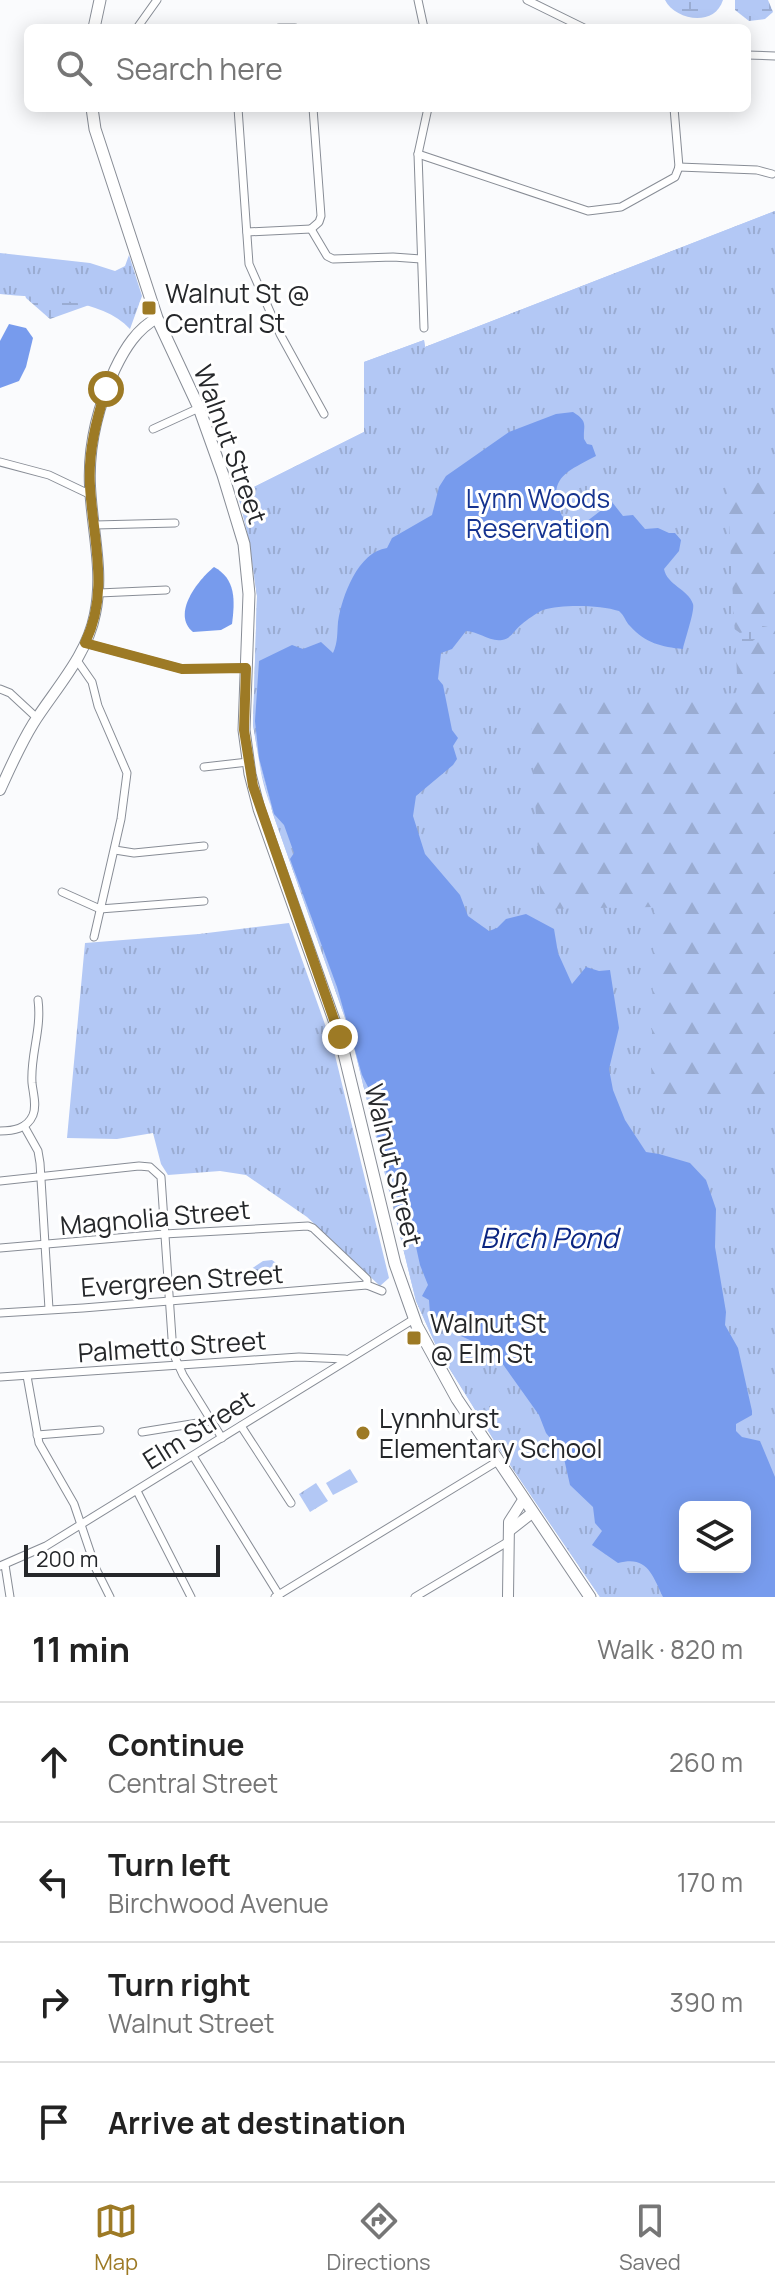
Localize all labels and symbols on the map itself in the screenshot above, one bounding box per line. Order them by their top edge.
place label: Walnut St @ Central St [165,275,310,341]
marker: Walnut St @ Central St [140,299,158,317]
street label: Walnut Street [186,360,276,528]
route start [88,371,124,407]
park label: Lynn Woods Reservation [466,480,610,546]
route end [322,1019,358,1055]
street label: Walnut Street [356,1080,432,1250]
street label: Magnolia Street [59,1191,251,1243]
water label: Birch Pond [480,1218,621,1256]
street label: Evergreen Street [79,1255,285,1305]
place label: Walnut St @ Elm St [430,1305,547,1371]
street label: Palmetto Street [76,1321,268,1371]
marker: Walnut St @ Elm St [405,1329,423,1347]
street label: Elm Street [136,1381,260,1477]
place label: Lynnhurst Elementary School [379,1400,603,1466]
marker: Lynnhurst Elementary School [354,1424,372,1442]
scale bar [24,1541,220,1577]

